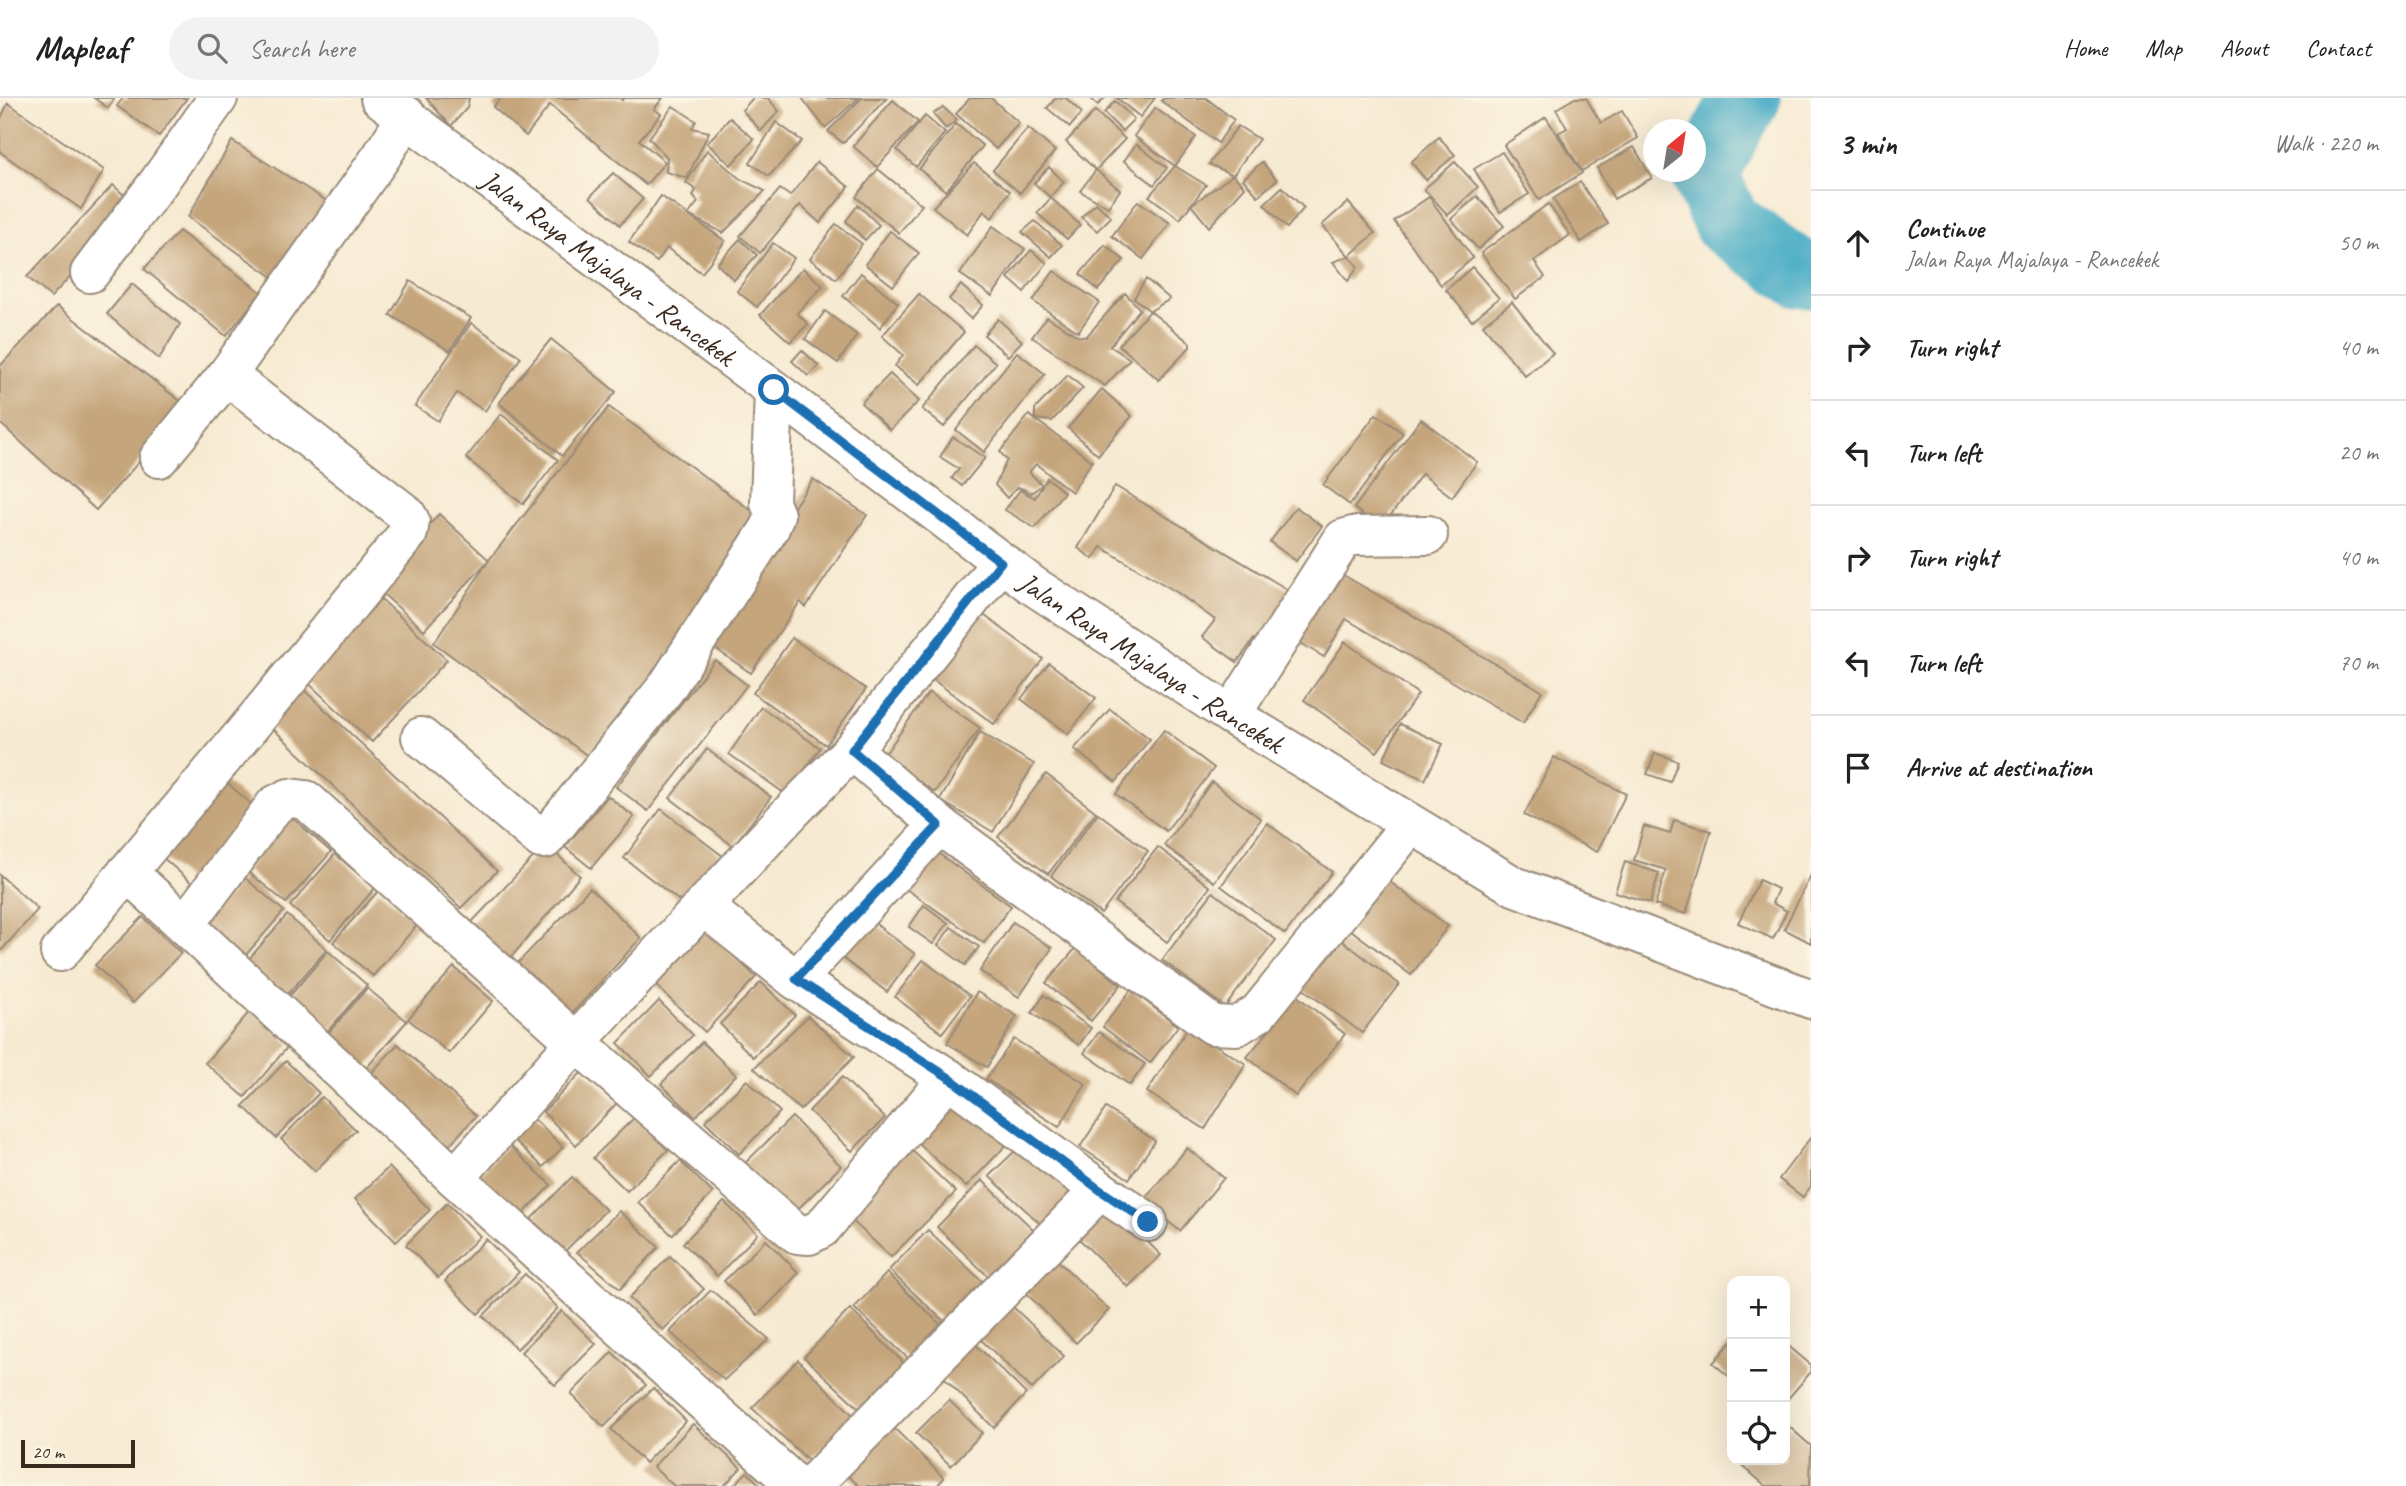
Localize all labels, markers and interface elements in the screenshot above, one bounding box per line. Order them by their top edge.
search box [169,17,659,80]
text: Mapleaf [35,27,127,69]
icon: search [193,29,231,67]
text: Search here [249,32,355,65]
text: Home [2064,33,2107,63]
text: Map [2145,33,2182,63]
text: About [2220,33,2268,63]
text: Contact [2306,33,2371,63]
north arrow [1643,119,1706,182]
text: 3 min [1839,125,1896,163]
text: Walk · 220 m [2274,129,2378,158]
street label: Jalan Raya Majalaya - Rancekek [472,161,744,375]
text: Continue [1906,212,1984,245]
icon: ahead [1839,224,1877,262]
text: 50 m [2339,228,2378,257]
text: Jalan Raya Majalaya - Rancekek [1906,245,2158,274]
icon: right [1839,329,1877,367]
text: Turn right [1906,331,1997,364]
text: 40 m [2339,333,2378,362]
route start [758,374,789,405]
icon: left [1839,434,1877,472]
text: Turn left [1906,436,1981,469]
text: 20 m [2339,438,2378,467]
icon: right [1839,539,1877,577]
text: Turn right [1906,541,1997,574]
text: 40 m [2339,543,2378,572]
street label: Jalan Raya Majalaya - Rancekek [1010,563,1292,762]
icon: left [1839,644,1877,682]
text: Turn left [1906,646,1981,679]
text: 70 m [2339,648,2378,677]
icon: arrive [1839,749,1877,787]
text: Arrive at destination [1906,751,2092,784]
route end [1132,1206,1163,1237]
map controls [1727,1276,1790,1465]
button: + [1727,1276,1790,1339]
button: − [1727,1339,1790,1402]
button: locate [1727,1402,1790,1465]
scale bar [21,1437,135,1469]
text: 20 m [32,1440,64,1464]

